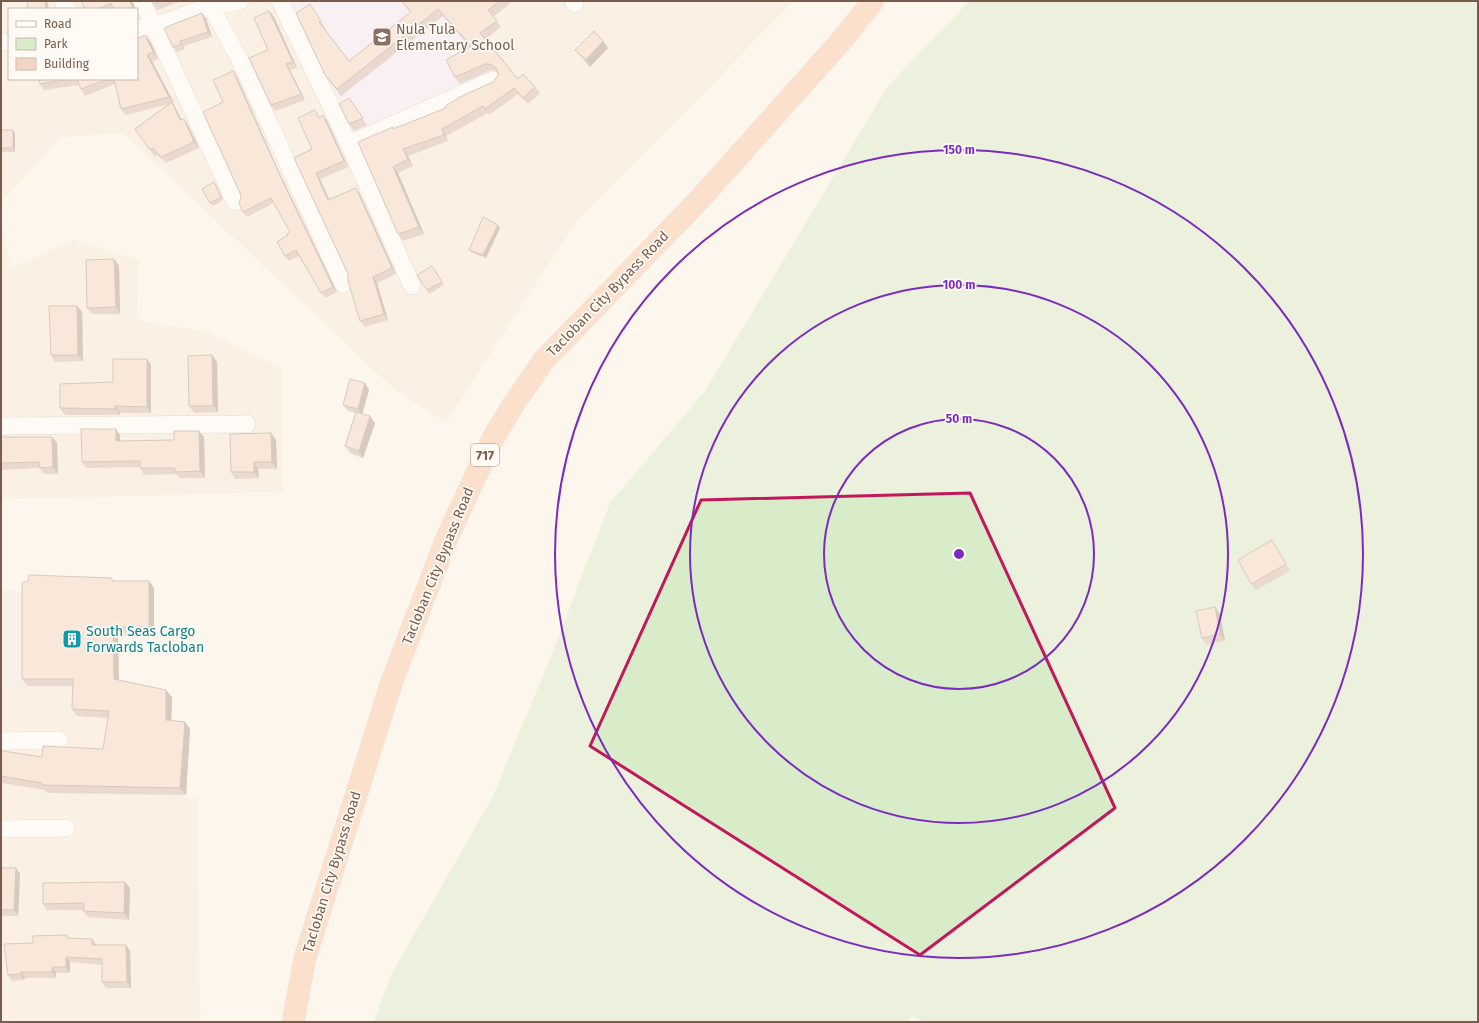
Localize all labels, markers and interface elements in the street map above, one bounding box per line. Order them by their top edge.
legend [8,8,138,80]
text: Road [44,17,72,31]
place label: Nula Tula Elementary School [396,21,514,54]
school or university icon: Nula Tula Elementary School [371,26,393,48]
text: Park [44,37,68,51]
text: Building [44,57,90,71]
text: 150 m [943,143,975,157]
street label: Tacloban City Bypass Road [543,228,673,360]
text: 100 m [943,278,975,292]
text: 50 m [946,412,972,426]
road number: 717 [471,444,499,466]
street label: Tacloban City Bypass Road [399,485,477,647]
centre of rings [952,547,966,561]
place label: South Seas Cargo Forwards Tacloban [86,623,204,656]
building icon: South Seas Cargo Forwards Tacloban [61,628,83,650]
street label: Tacloban City Bypass Road [299,789,365,955]

